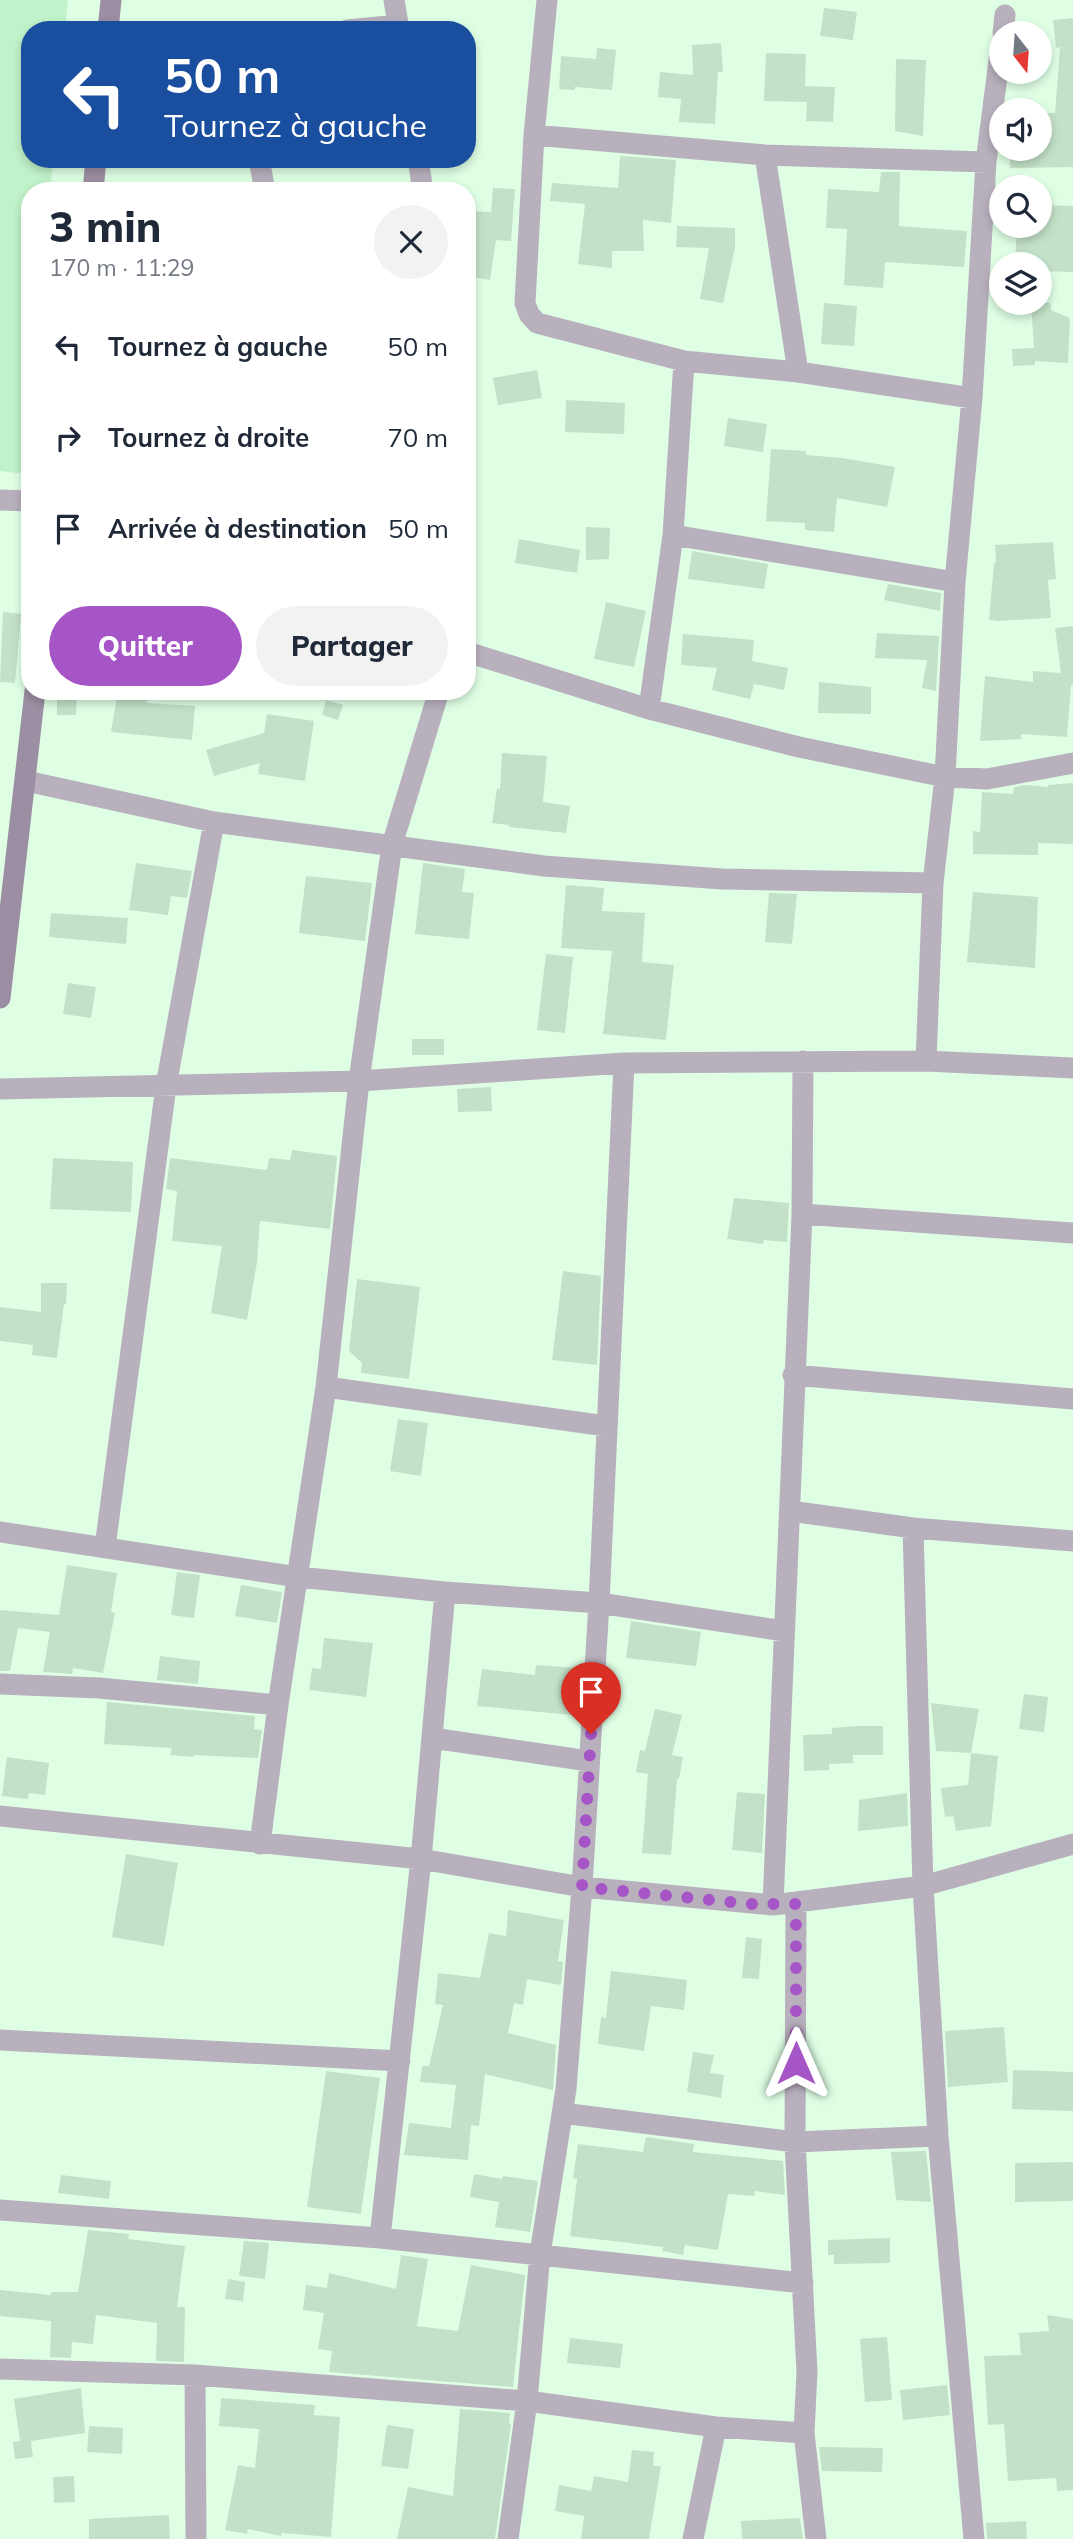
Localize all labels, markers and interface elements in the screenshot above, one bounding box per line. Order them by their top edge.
north arrow [989,21,1052,84]
map controls [989,21,1052,315]
text: 50 m [164,44,280,105]
icon: left [49,49,140,140]
button: sound [989,98,1052,161]
text: Tournez à gauche [164,105,427,145]
button: search [989,175,1052,238]
text: 3 min [49,200,162,253]
button: close [374,205,448,279]
button: layers [989,252,1052,315]
text: 170 m · 11:29 [49,253,194,282]
icon: left [49,328,87,366]
text: Tournez à gauche [108,330,328,363]
text: 50 m [387,330,448,363]
icon: right [49,419,87,457]
text: Tournez à droite [108,421,309,454]
text: 70 m [387,421,448,454]
icon: arrive [49,510,87,548]
text: Arrivée à destination [108,512,367,545]
text: 50 m [388,512,449,545]
button: Quitter [49,606,242,686]
button: Partager [256,606,448,686]
pin [561,1662,621,1734]
icon: arrive [572,1673,610,1711]
position arrow [759,2026,833,2100]

